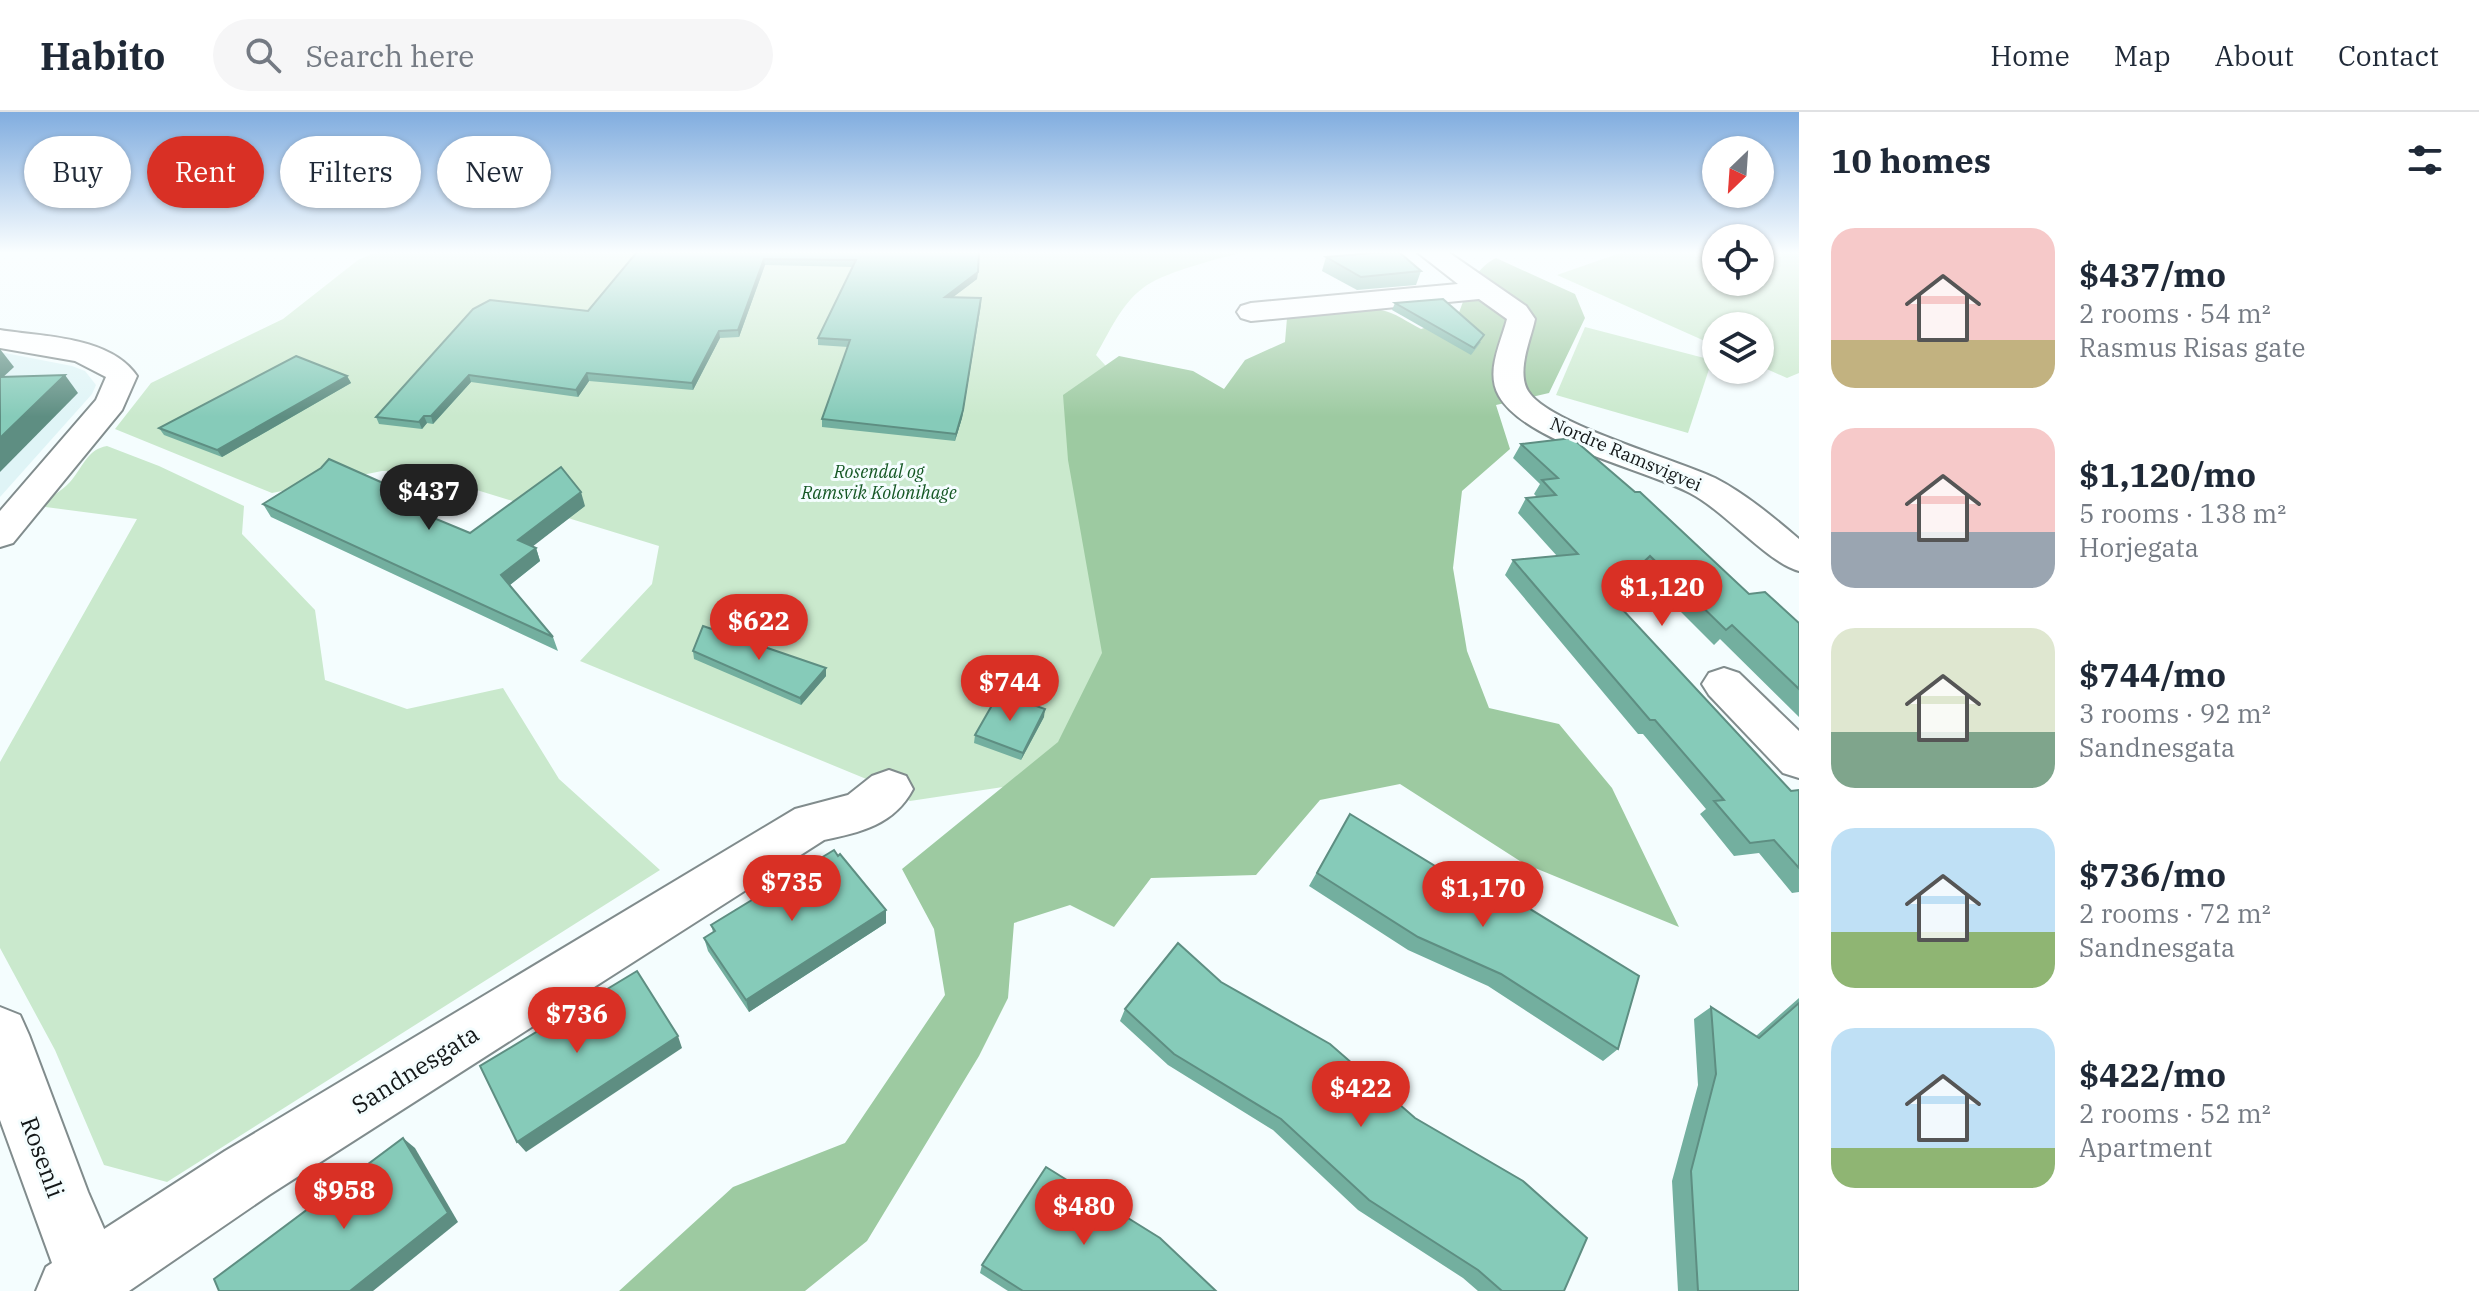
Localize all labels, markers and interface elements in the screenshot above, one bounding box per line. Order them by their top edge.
search box [213,19,773,91]
text: Habito [40,31,165,80]
icon: search [241,33,285,77]
text: Search here [305,36,474,75]
text: Home [1990,37,2070,74]
text: Map [2114,37,2171,74]
text: About [2215,37,2294,74]
text: Contact [2338,37,2439,74]
chip: Buy [24,136,131,208]
chip: Rent [147,136,264,208]
chip: Filters [280,136,421,208]
chip: New [437,136,551,208]
north arrow [1702,136,1774,208]
map controls [1702,136,1774,384]
text: 10 homes [1831,138,1991,182]
icon: filters [2403,138,2447,182]
button: locate [1702,224,1774,296]
text: $437/mo [2079,252,2226,296]
icon: home [1895,260,1991,356]
text: 2 rooms · 54 m² [2079,296,2271,330]
button: layers [1702,312,1774,384]
text: Rasmus Risas gate [2079,330,2305,364]
street label: Nordre Ramsvigvei [1547,412,1706,496]
text: $1,120/mo [2079,452,2256,496]
park label: Rosendal og Ramsvik Kolonihage [800,460,957,504]
icon: home [1895,460,1991,556]
pin: $437 [382,464,476,532]
text: $437 [398,473,460,507]
text: 5 rooms · 138 m² [2079,496,2286,530]
text: Horjegata [2079,530,2199,564]
pin: $1,120 [1597,560,1727,628]
text: $1,120 [1619,569,1705,603]
pin: $622 [712,594,806,662]
text: $622 [728,603,790,637]
text: $744/mo [2079,652,2226,696]
pin: $744 [963,655,1057,723]
icon: home [1895,660,1991,756]
text: $744 [979,664,1041,698]
text: 3 rooms · 92 m² [2079,696,2271,730]
text: Sandnesgata [2079,730,2235,764]
text: $736/mo [2079,852,2226,896]
pin: $735 [745,855,839,923]
icon: home [1895,860,1991,956]
pin: $1,170 [1418,861,1548,929]
text: $735 [761,864,823,898]
text: $1,170 [1440,870,1526,904]
text: 2 rooms · 72 m² [2079,896,2271,930]
text: Sandnesgata [2079,930,2235,964]
pin: $736 [530,987,624,1055]
text: $736 [546,996,608,1030]
street label: Sandnesgata [345,1017,485,1121]
text: $422/mo [2079,1052,2226,1096]
icon: home [1895,1060,1991,1156]
pin: $422 [1314,1061,1408,1129]
text: $422 [1330,1070,1392,1104]
text: 2 rooms · 52 m² [2079,1096,2271,1130]
street label: Rosenli [14,1112,72,1202]
text: Apartment [2079,1130,2212,1164]
pin: $958 [297,1163,391,1231]
text: $958 [313,1172,375,1206]
pin: $480 [1037,1179,1131,1247]
text: $480 [1053,1188,1115,1222]

